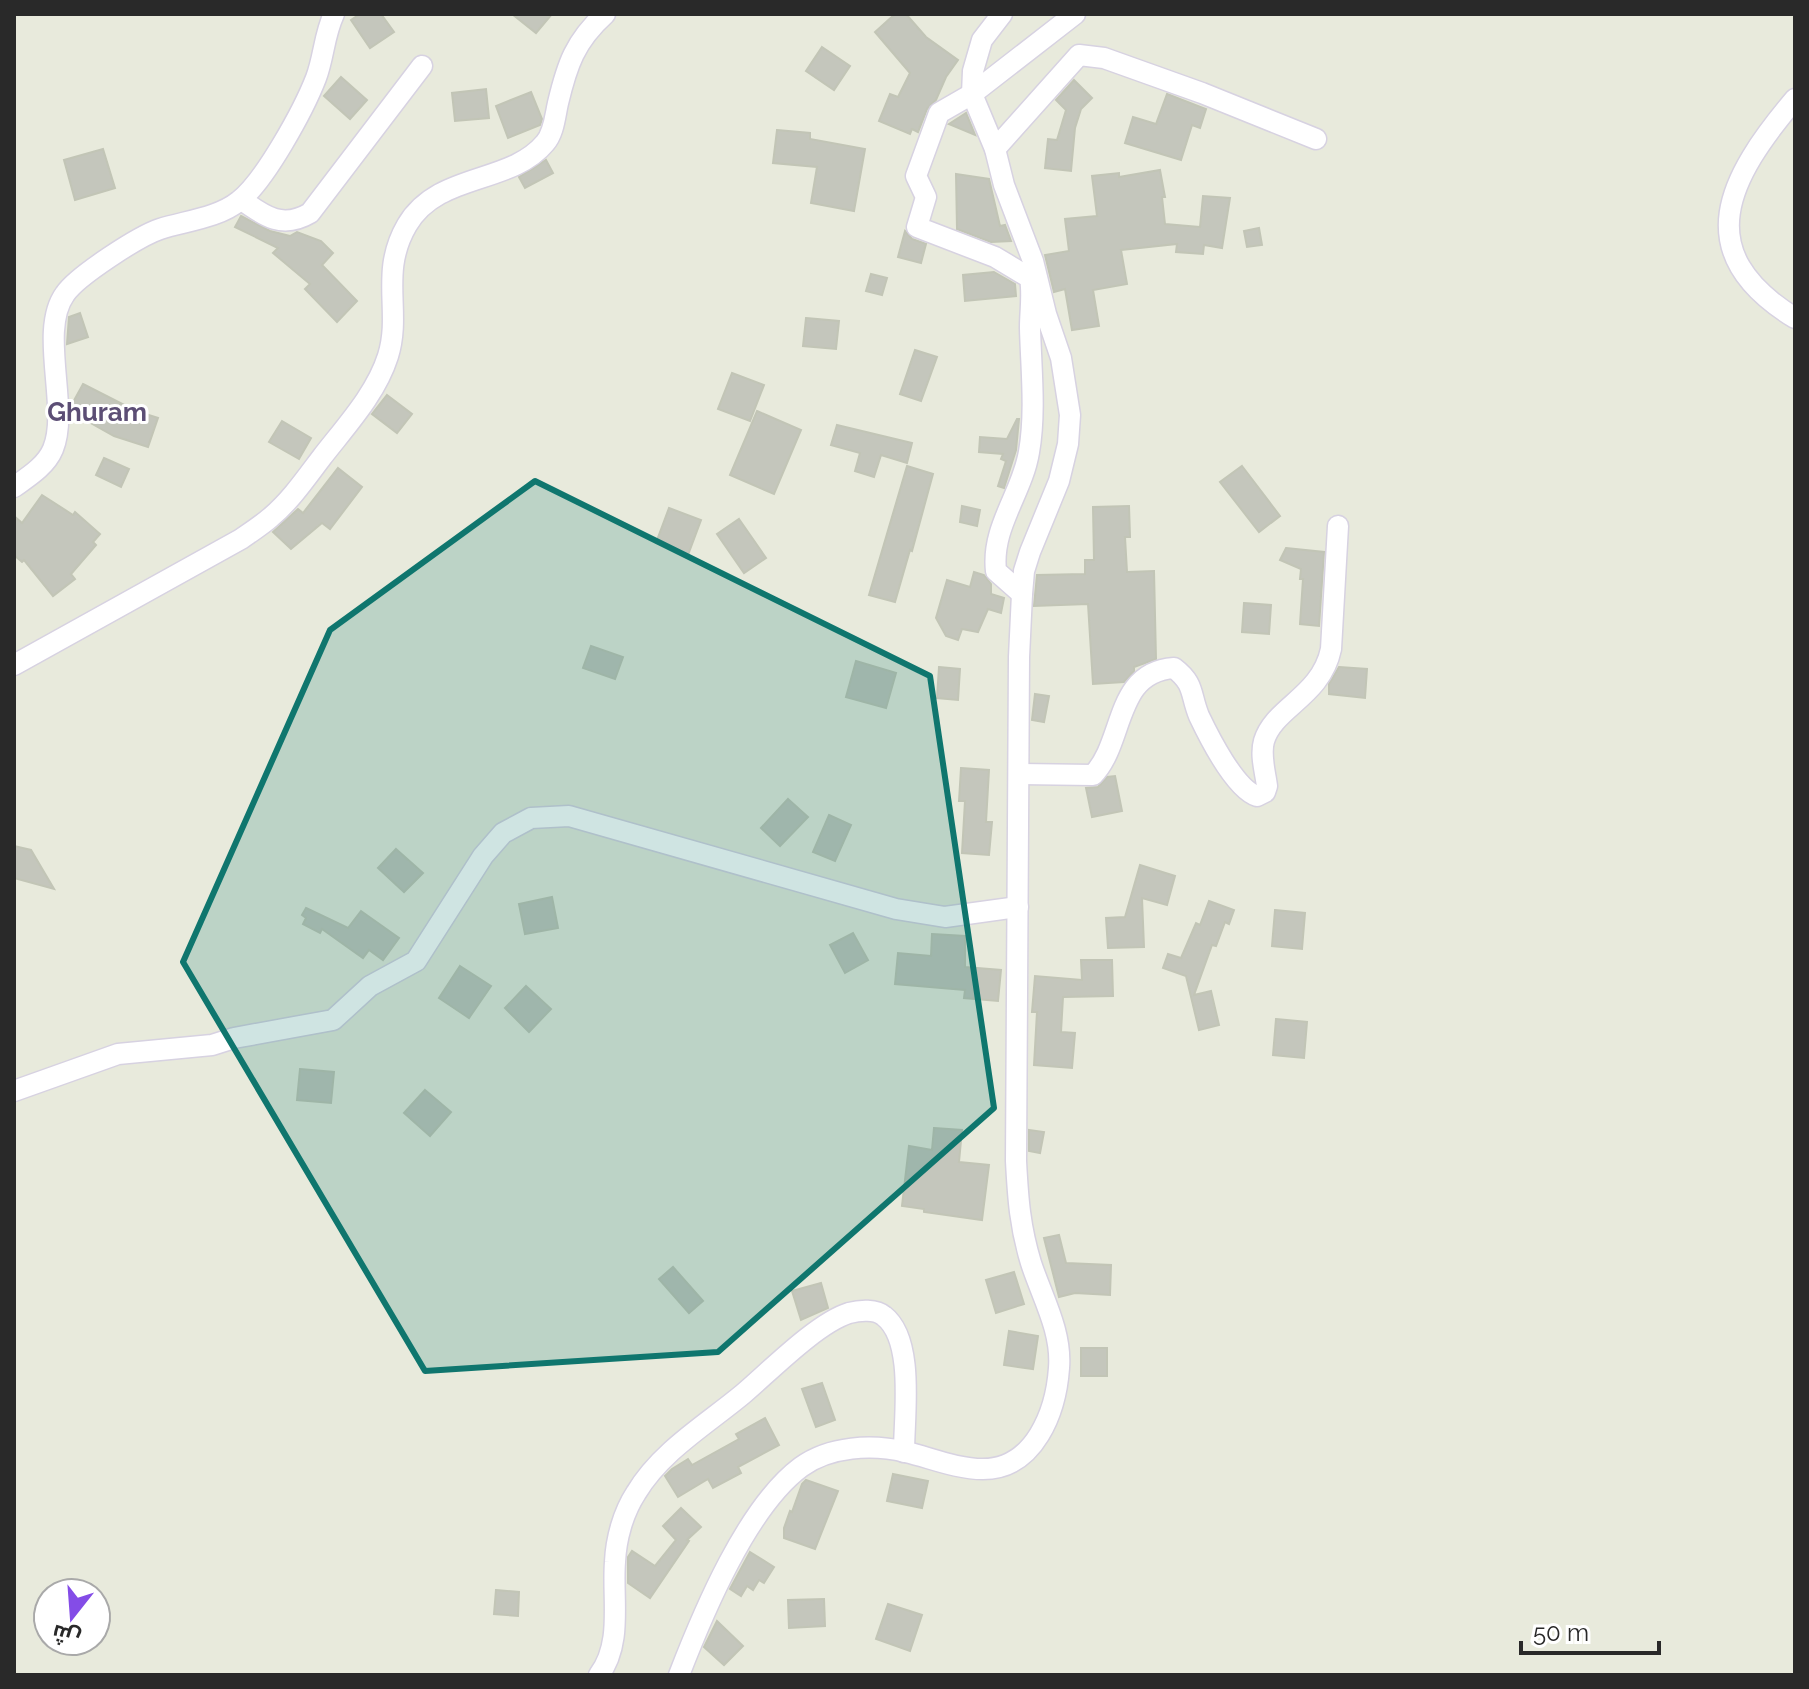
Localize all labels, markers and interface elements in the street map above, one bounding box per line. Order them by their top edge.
district label: Ghuram [47,397,147,427]
north arrow [32,1577,112,1657]
scale bar [1521,1605,1659,1655]
text: 50 m [1533,1618,1589,1647]
text: ش [49,1619,84,1653]

